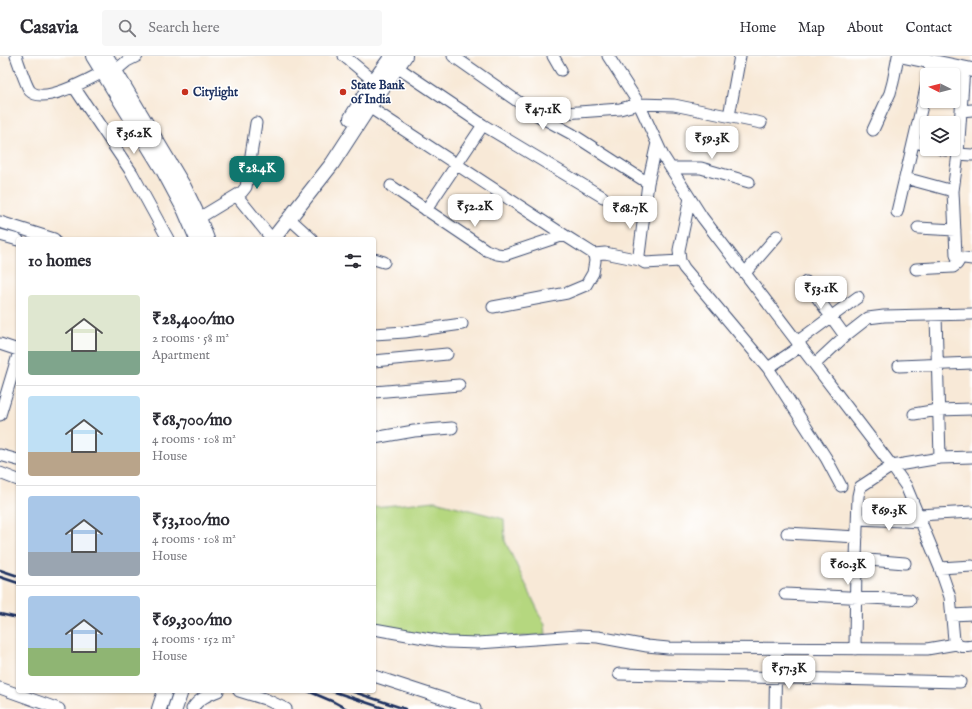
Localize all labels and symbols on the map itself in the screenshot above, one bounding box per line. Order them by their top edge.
north arrow [920,68,960,108]
place label: State Bank of India [351,78,405,107]
place label: Citylight [193,85,239,101]
marker: Citylight [180,87,190,97]
marker: State Bank of India [338,87,348,97]
pin: ₹47.1K [510,97,576,131]
pin: ₹36.2K [101,121,167,155]
pin: ₹59.3K [679,126,745,160]
pin: ₹28.4K [224,156,290,190]
pin: ₹52.2K [442,194,508,228]
pin: ₹68.7K [597,196,663,230]
pin: ₹53.1K [788,276,854,310]
pin: ₹69.3K [856,498,922,532]
pin: ₹60.3K [815,552,881,586]
pin: ₹57.3K [756,656,822,690]

